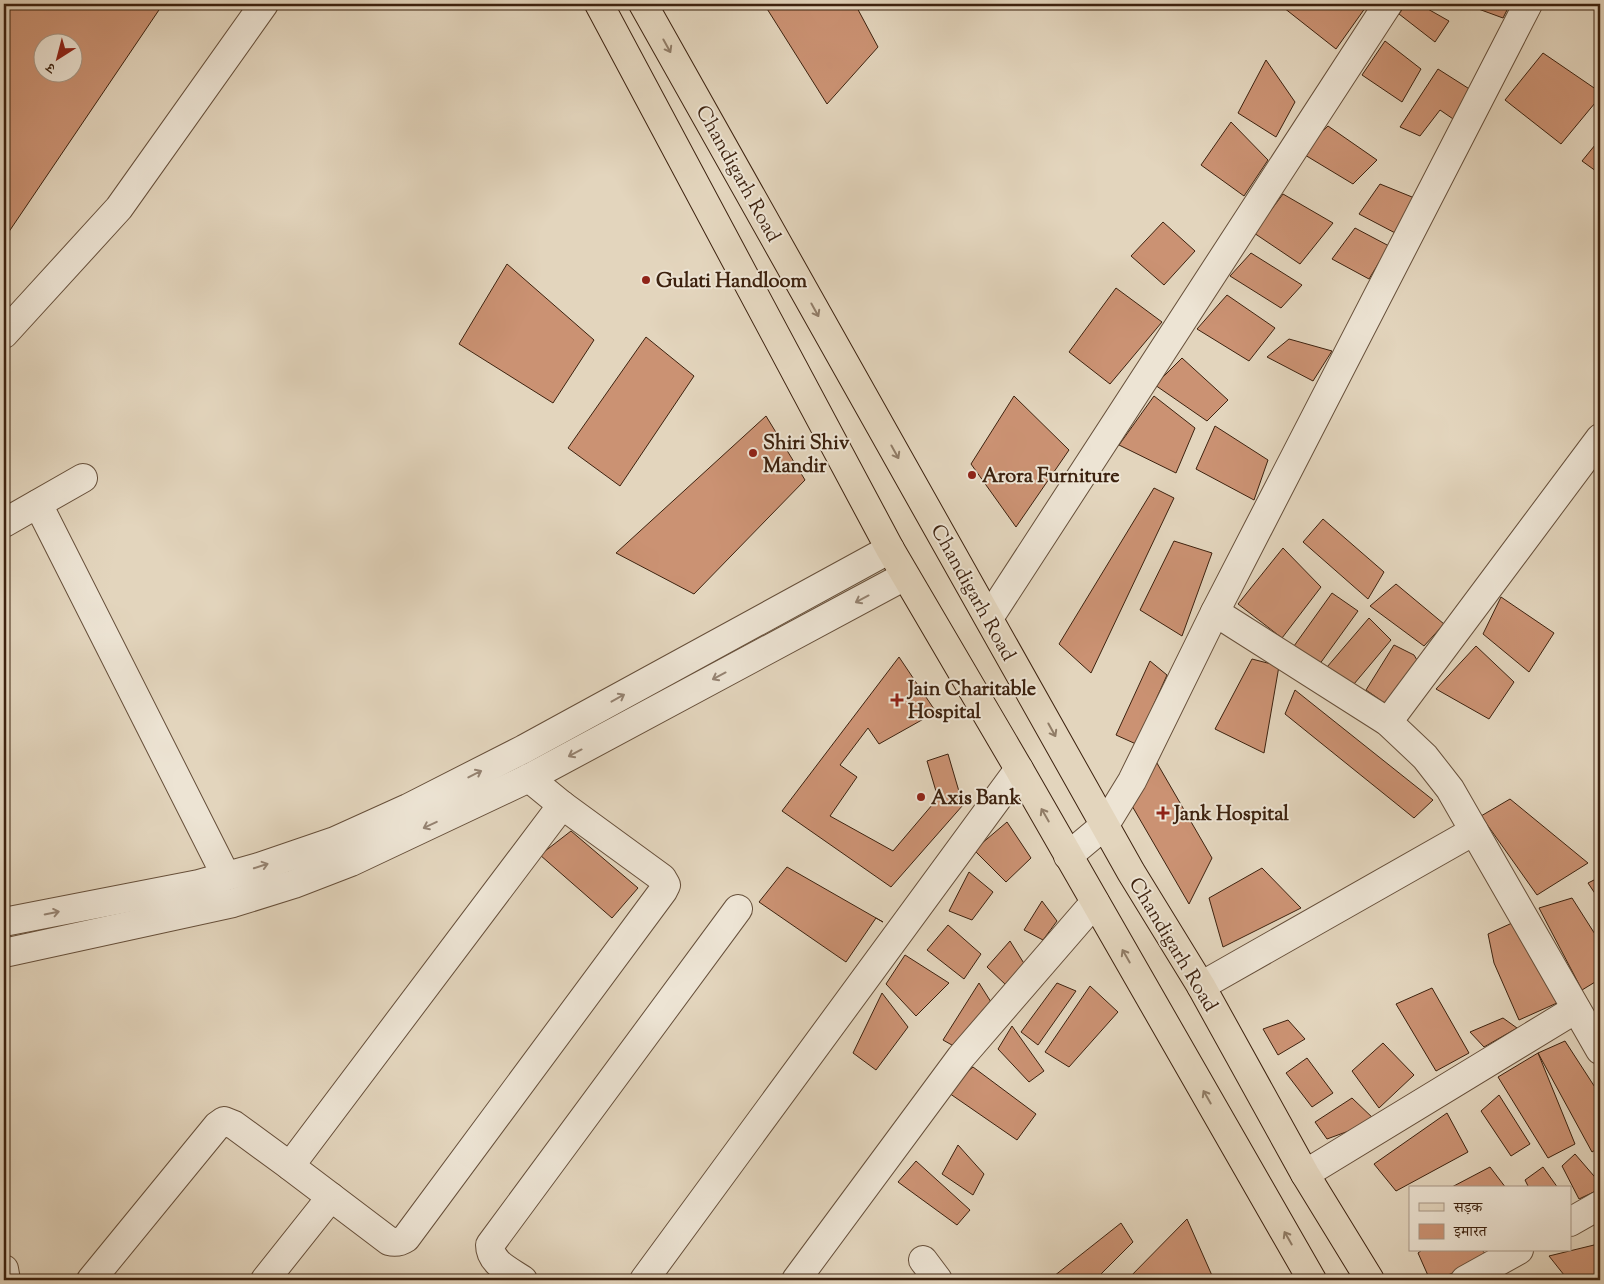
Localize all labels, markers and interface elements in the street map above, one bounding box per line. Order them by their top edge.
north arrow [32,32,82,82]
one-way arrow [662,39,672,54]
text: उ [42,56,61,78]
street label: Chandigarh Road [687,100,787,248]
place label: Gulati Handloom [656,268,807,297]
marker: Gulati Handloom [640,274,652,286]
one-way arrow [811,302,821,317]
place label: Shiri Shiv Mandir [763,430,850,482]
one-way arrow [890,444,900,459]
marker: Shiri Shiv Mandir [747,447,759,459]
place label: Arora Furniture [982,463,1120,492]
marker: Arora Furniture [966,469,978,481]
street label: Chandigarh Road [922,519,1022,667]
one-way arrow [854,594,869,604]
one-way arrow [711,671,726,681]
place label: Jain Charitable Hospital [906,676,1036,728]
one-way arrow [610,693,625,702]
marker: Jain Charitable Hospital [890,693,904,707]
one-way arrow [1047,723,1057,738]
one-way arrow [568,748,583,758]
one-way arrow [467,769,482,779]
place label: Axis Bank [931,785,1021,814]
marker: Axis Bank [915,791,927,803]
place label: Jank Hospital [1172,801,1289,830]
marker: Jank Hospital [1156,806,1170,820]
one-way arrow [1040,808,1049,823]
one-way arrow [423,821,438,831]
one-way arrow [253,861,269,871]
street label: Chandigarh Road [1120,872,1224,1018]
one-way arrow [43,907,59,917]
one-way arrow [1121,949,1131,963]
one-way arrow [1202,1090,1211,1105]
legend [1409,1186,1572,1252]
text: सड़क [1453,1198,1483,1219]
text: इमारत [1453,1222,1488,1243]
one-way arrow [1282,1231,1292,1246]

